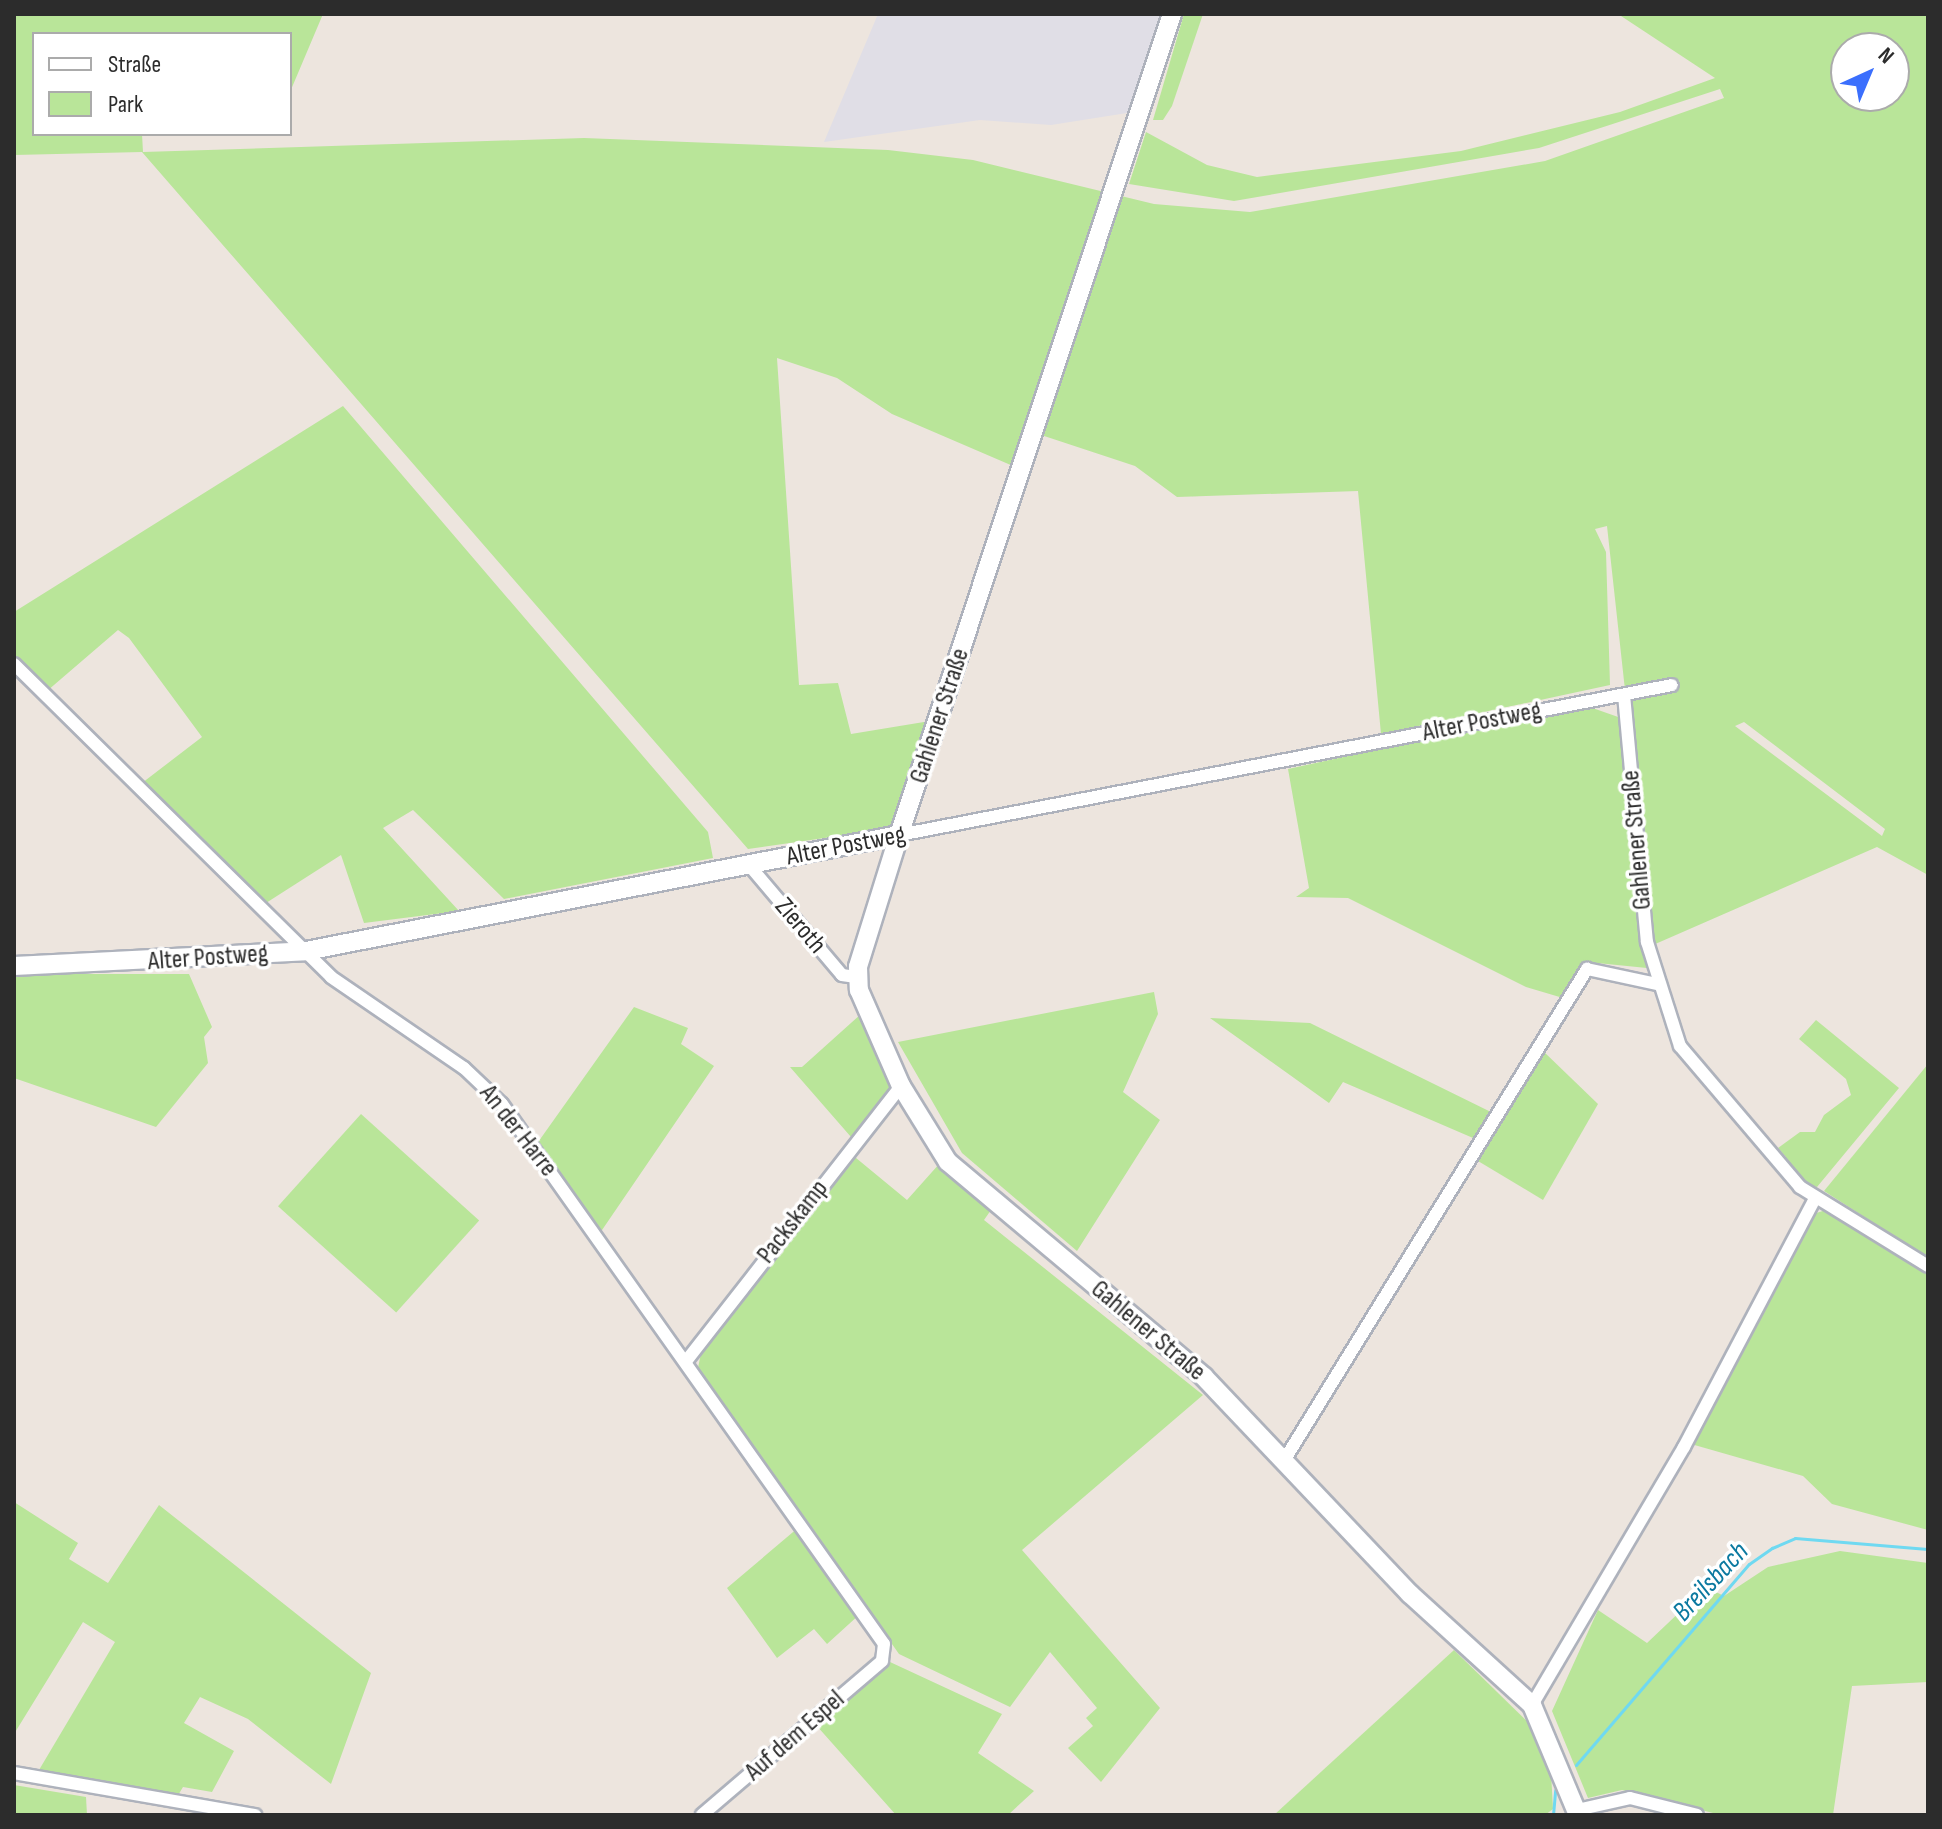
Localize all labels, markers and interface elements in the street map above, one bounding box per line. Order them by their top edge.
legend [32,32,292,136]
north arrow [1830,32,1910,112]
text: N [1872,42,1899,70]
text: Straße [108,50,161,79]
text: Park [108,90,143,119]
street label: Gahlener Straße [904,645,976,787]
street label: Alter Postweg [1420,695,1544,749]
street label: Gahlener Straße [1615,769,1659,911]
street label: Alter Postweg [784,819,908,873]
street label: Zieroth [768,892,832,960]
street label: Alter Postweg [147,938,269,978]
street label: An der Harre [472,1079,564,1183]
street label: Packskamp [751,1174,835,1270]
street label: Gahlener Straße [1084,1274,1212,1388]
water label: Breilsbach [1666,1535,1756,1629]
street label: Auf dem Espel [739,1684,851,1788]

